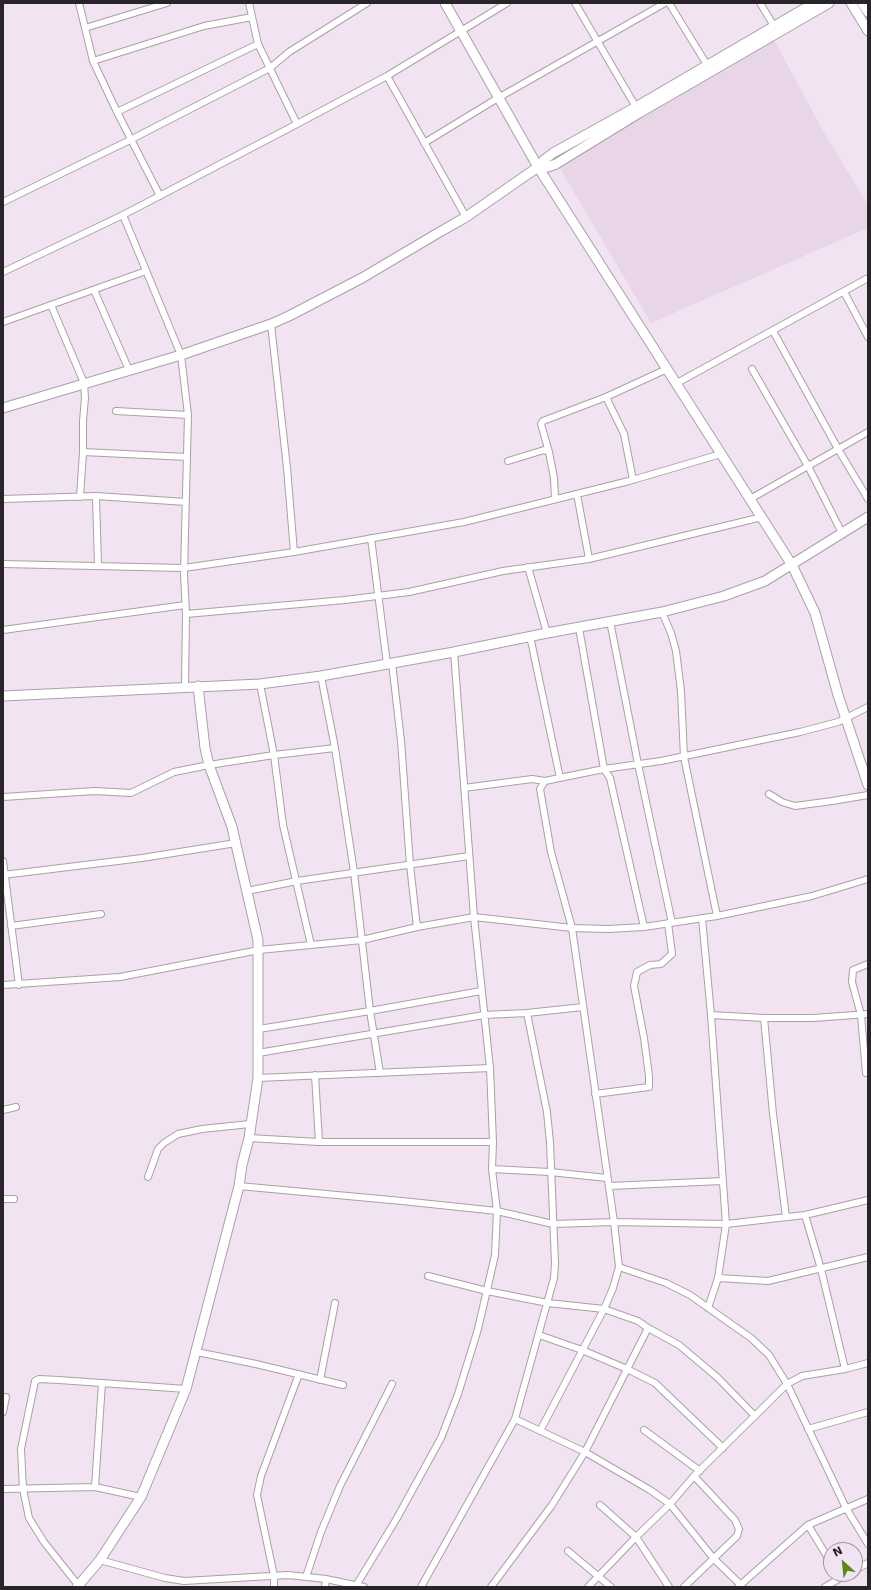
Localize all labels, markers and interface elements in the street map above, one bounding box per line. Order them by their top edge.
north arrow [823,1542,863,1582]
text: N [831,1544,845,1560]

